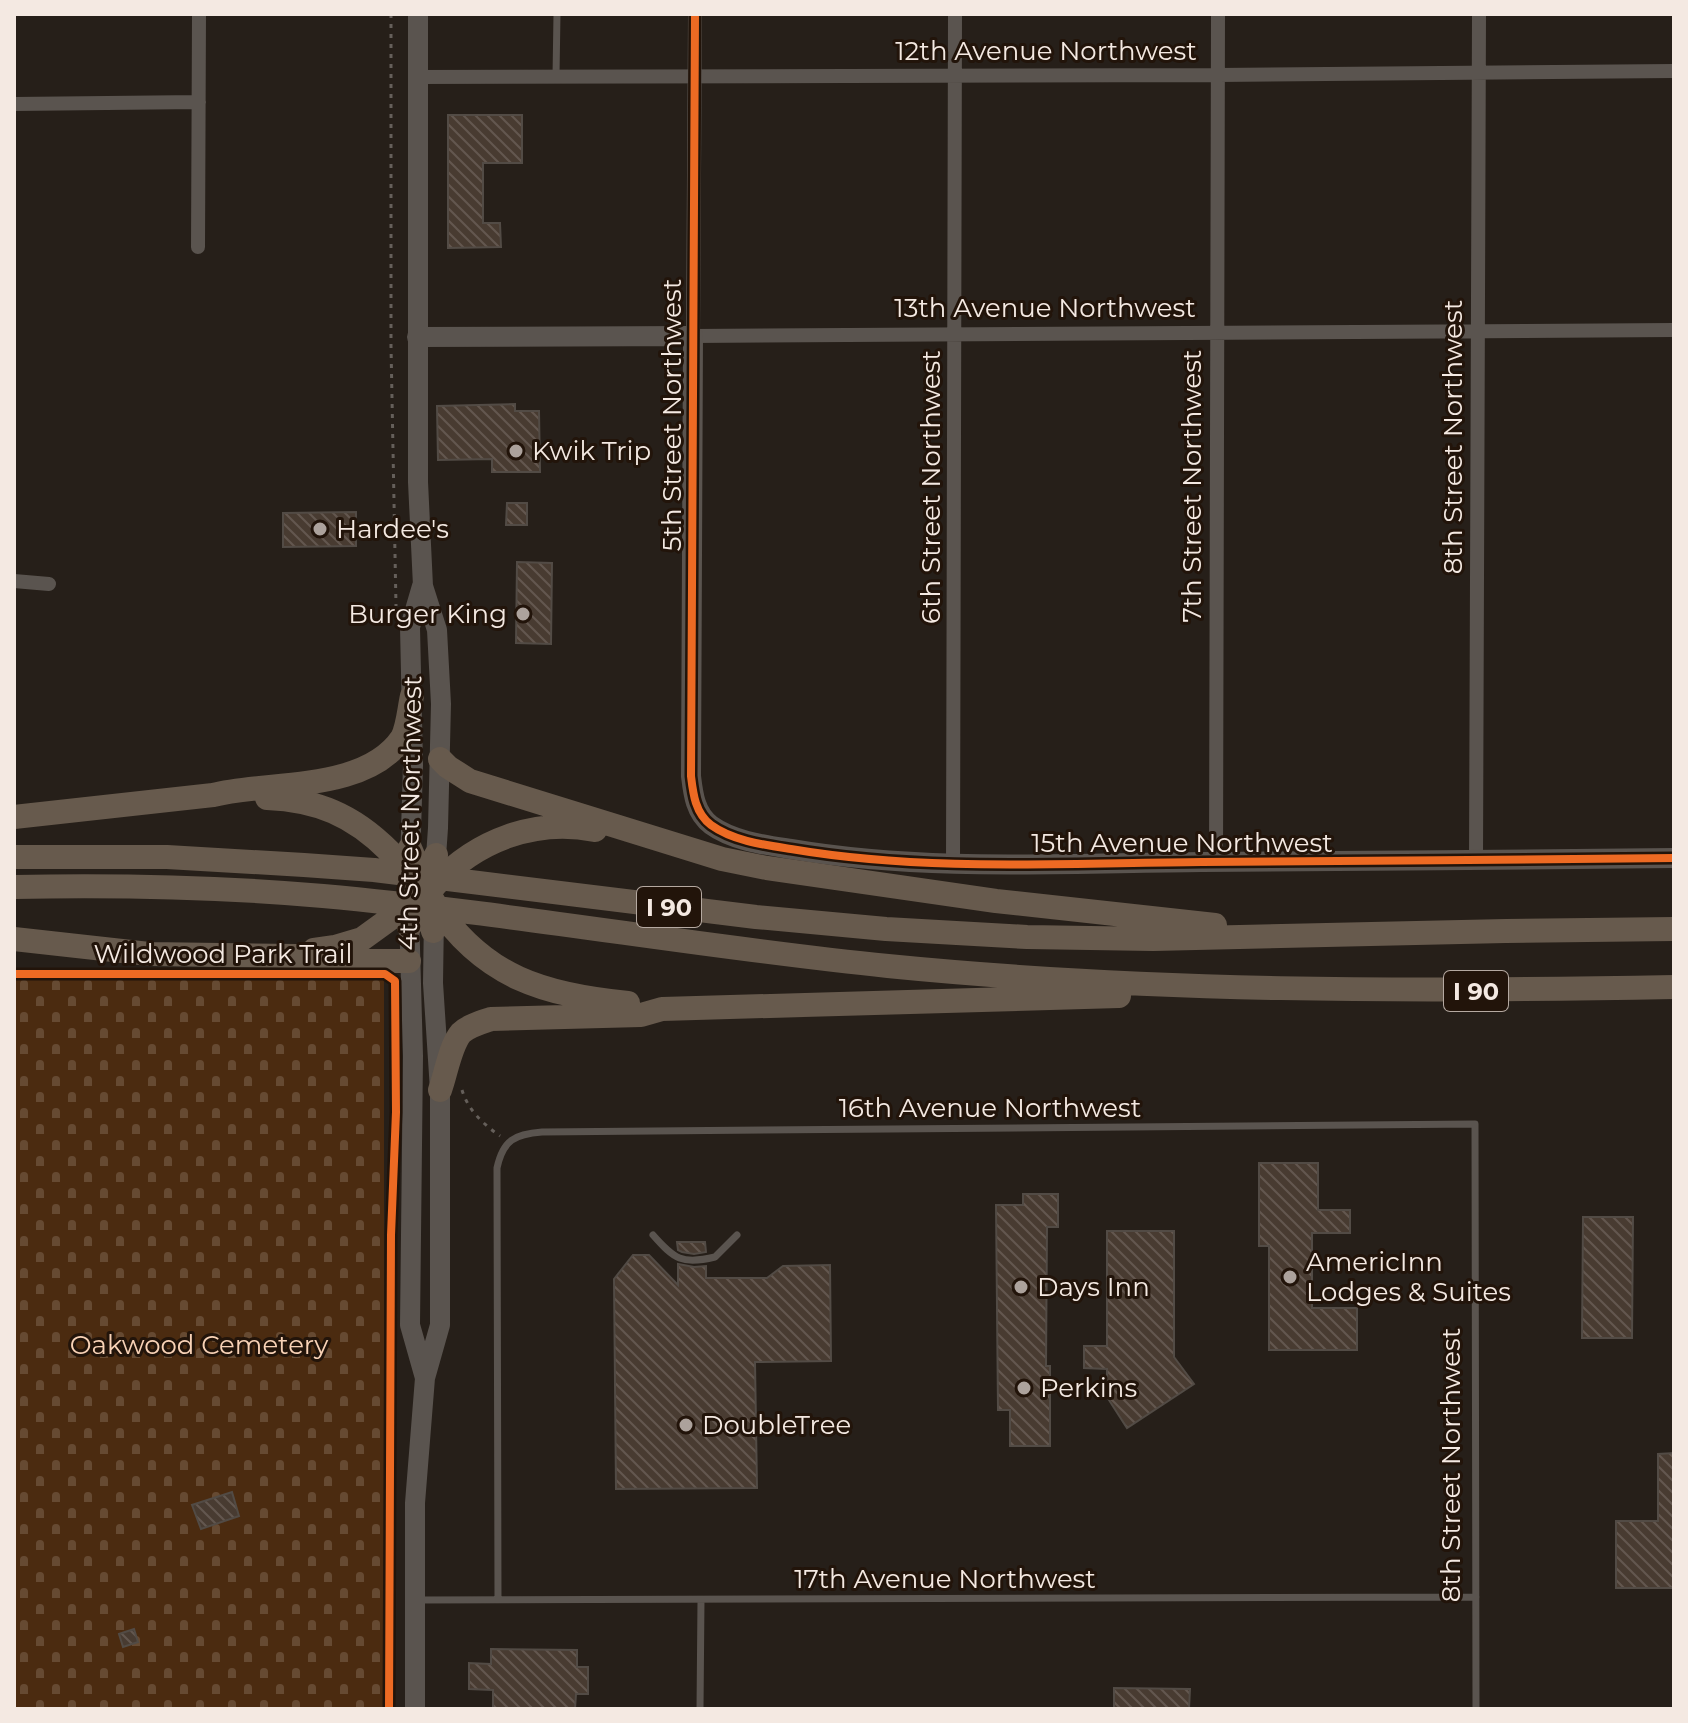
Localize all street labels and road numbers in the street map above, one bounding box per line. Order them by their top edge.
street label: 12th Avenue Northwest [895,35,1197,67]
street label: 5th Street Northwest [656,279,688,551]
street label: 13th Avenue Northwest [894,292,1196,324]
street label: 8th Street Northwest [1437,300,1469,574]
street label: 6th Street Northwest [915,350,947,624]
street label: 7th Street Northwest [1176,350,1208,622]
street label: 4th Street Northwest [392,675,428,951]
street label: 15th Avenue Northwest [1031,827,1333,859]
road number: I 90 [637,887,701,927]
street label: Wildwood Park Trail [93,938,353,970]
road number: I 90 [1444,971,1508,1011]
street label: 16th Avenue Northwest [839,1092,1141,1124]
street label: 8th Street Northwest [1435,1328,1467,1602]
street label: 17th Avenue Northwest [794,1563,1096,1595]

